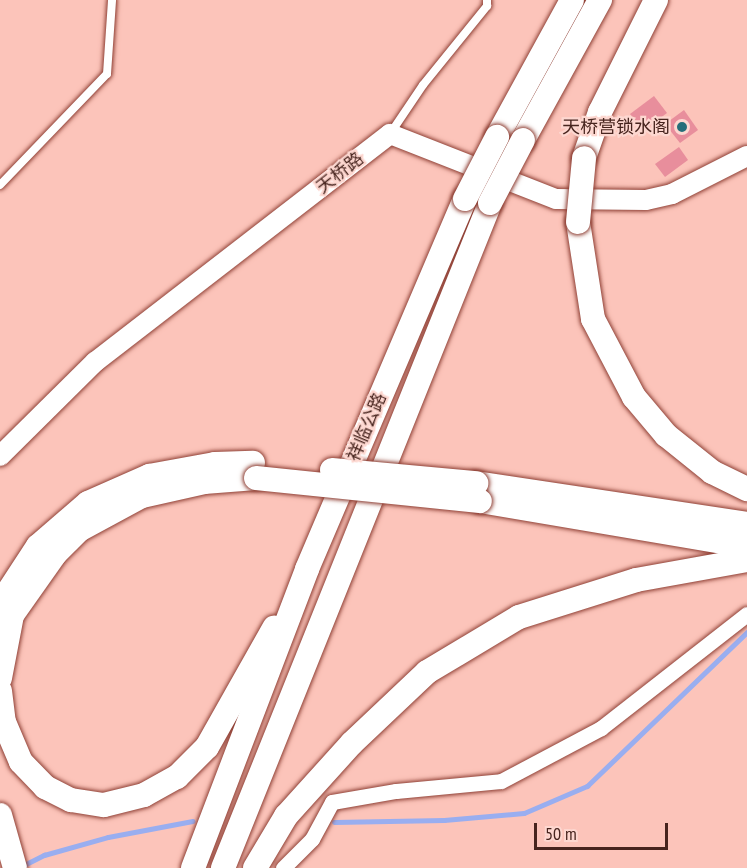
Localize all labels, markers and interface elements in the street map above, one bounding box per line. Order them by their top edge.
place label: 天桥营锁水阁 [562,116,670,138]
marker: 天桥营锁水阁 [675,120,689,134]
street label: 天桥路 [312,148,368,198]
street label: 祥临公路 [343,390,391,464]
scale bar [537,811,670,849]
text: 50 m [545,822,577,845]

